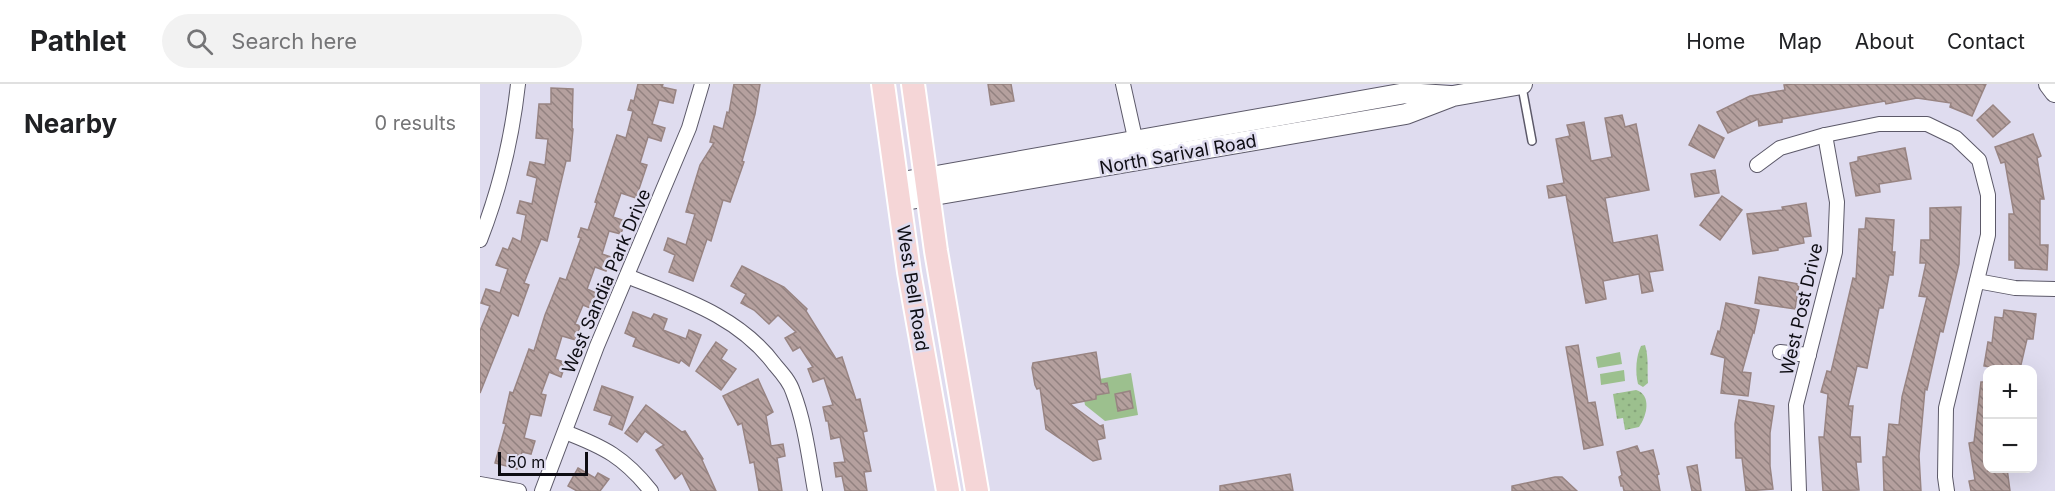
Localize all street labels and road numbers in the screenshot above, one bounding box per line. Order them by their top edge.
street label: North Sarival Road [1098,130,1258,178]
street label: West Sandia Park Drive [557,185,655,377]
street label: West Bell Road [893,224,933,352]
street label: West Post Drive [1776,241,1826,377]

